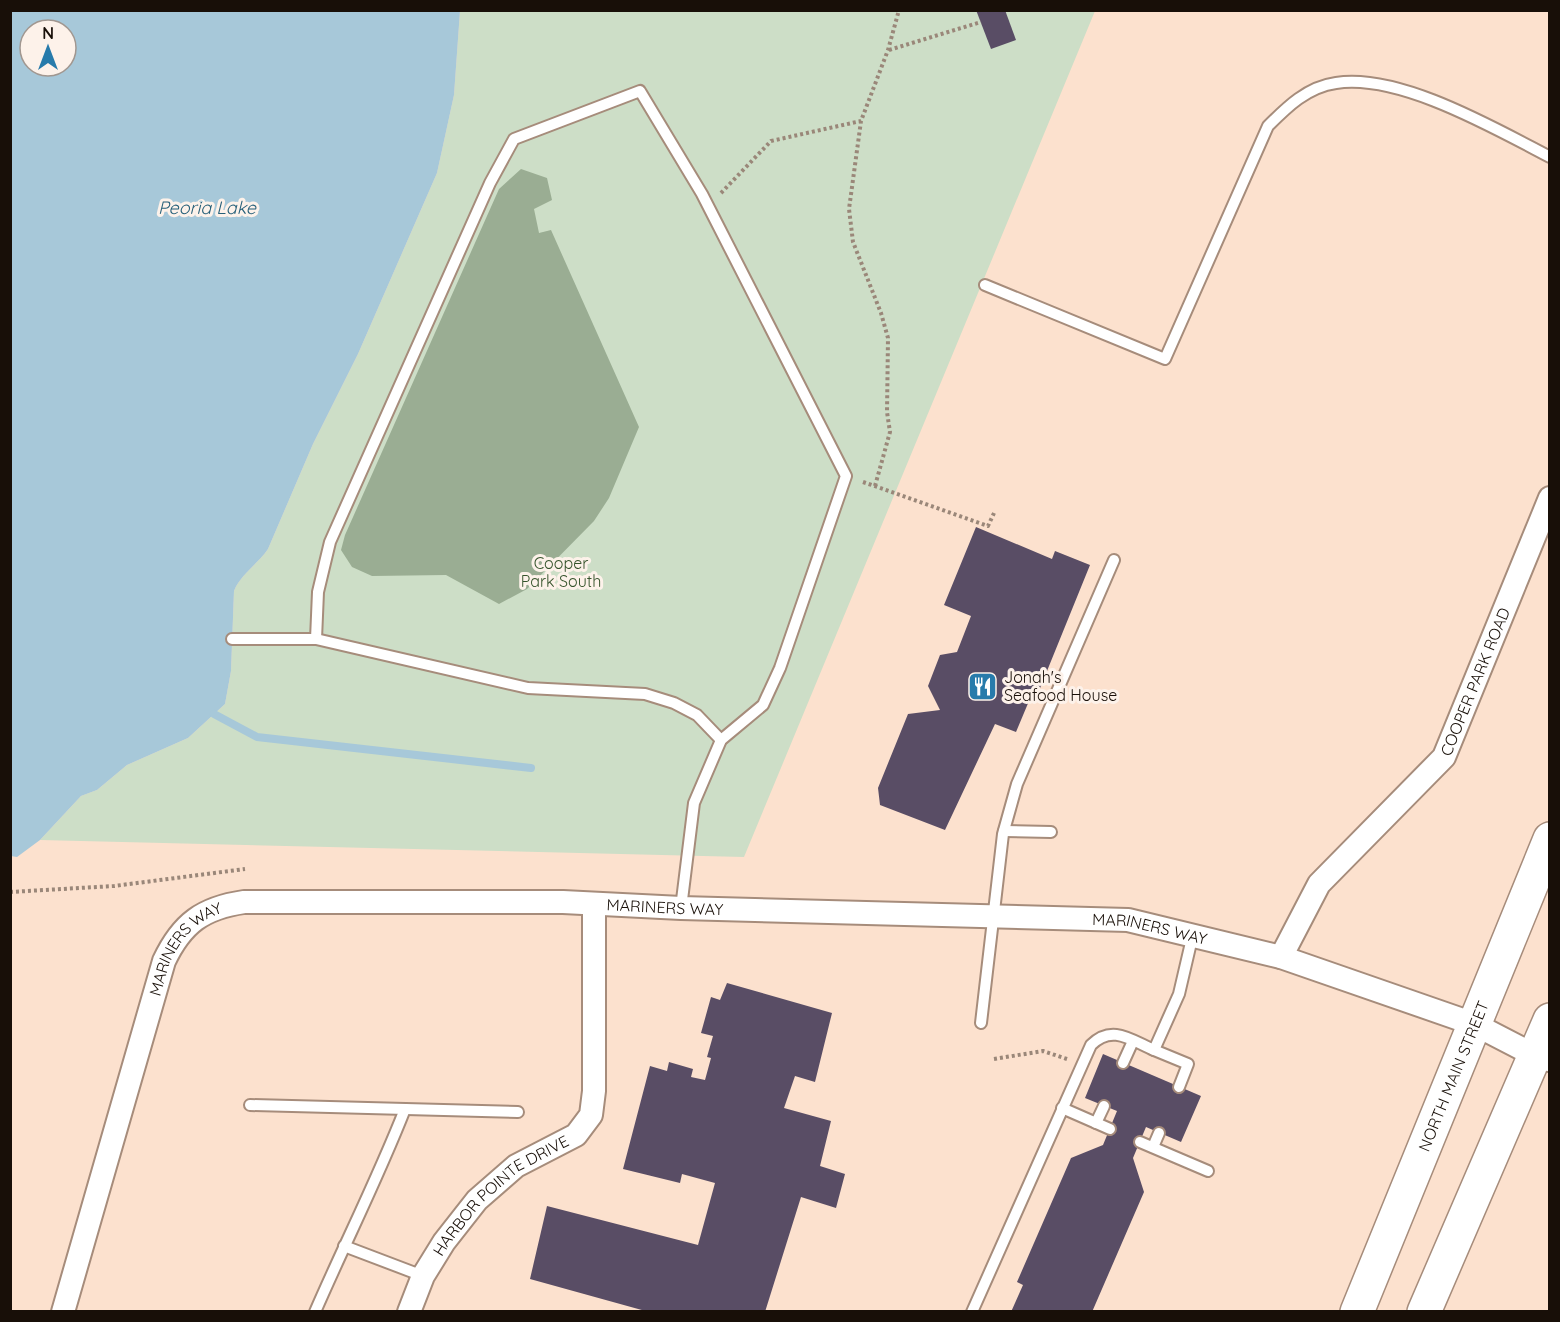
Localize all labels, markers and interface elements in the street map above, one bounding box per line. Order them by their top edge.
north arrow [18,18,78,78]
text: N [42,23,54,43]
water label: Peoria Lake [158,196,257,219]
park label: Cooper Park South [521,553,601,591]
street label: COOPER PARK ROAD [1436,604,1514,759]
place label: Jonah's Seafood House [1004,667,1117,705]
restaurant icon: Jonah's Seafood House [967,670,999,702]
street label: MARINERS WAY [606,894,724,919]
street label: MARINERS WAY [145,897,224,998]
street label: MARINERS WAY [1092,909,1209,949]
street label: NORTH MAIN STREET [1414,997,1493,1154]
street label: HARBOR POINTE DRIVE [428,1131,572,1259]

